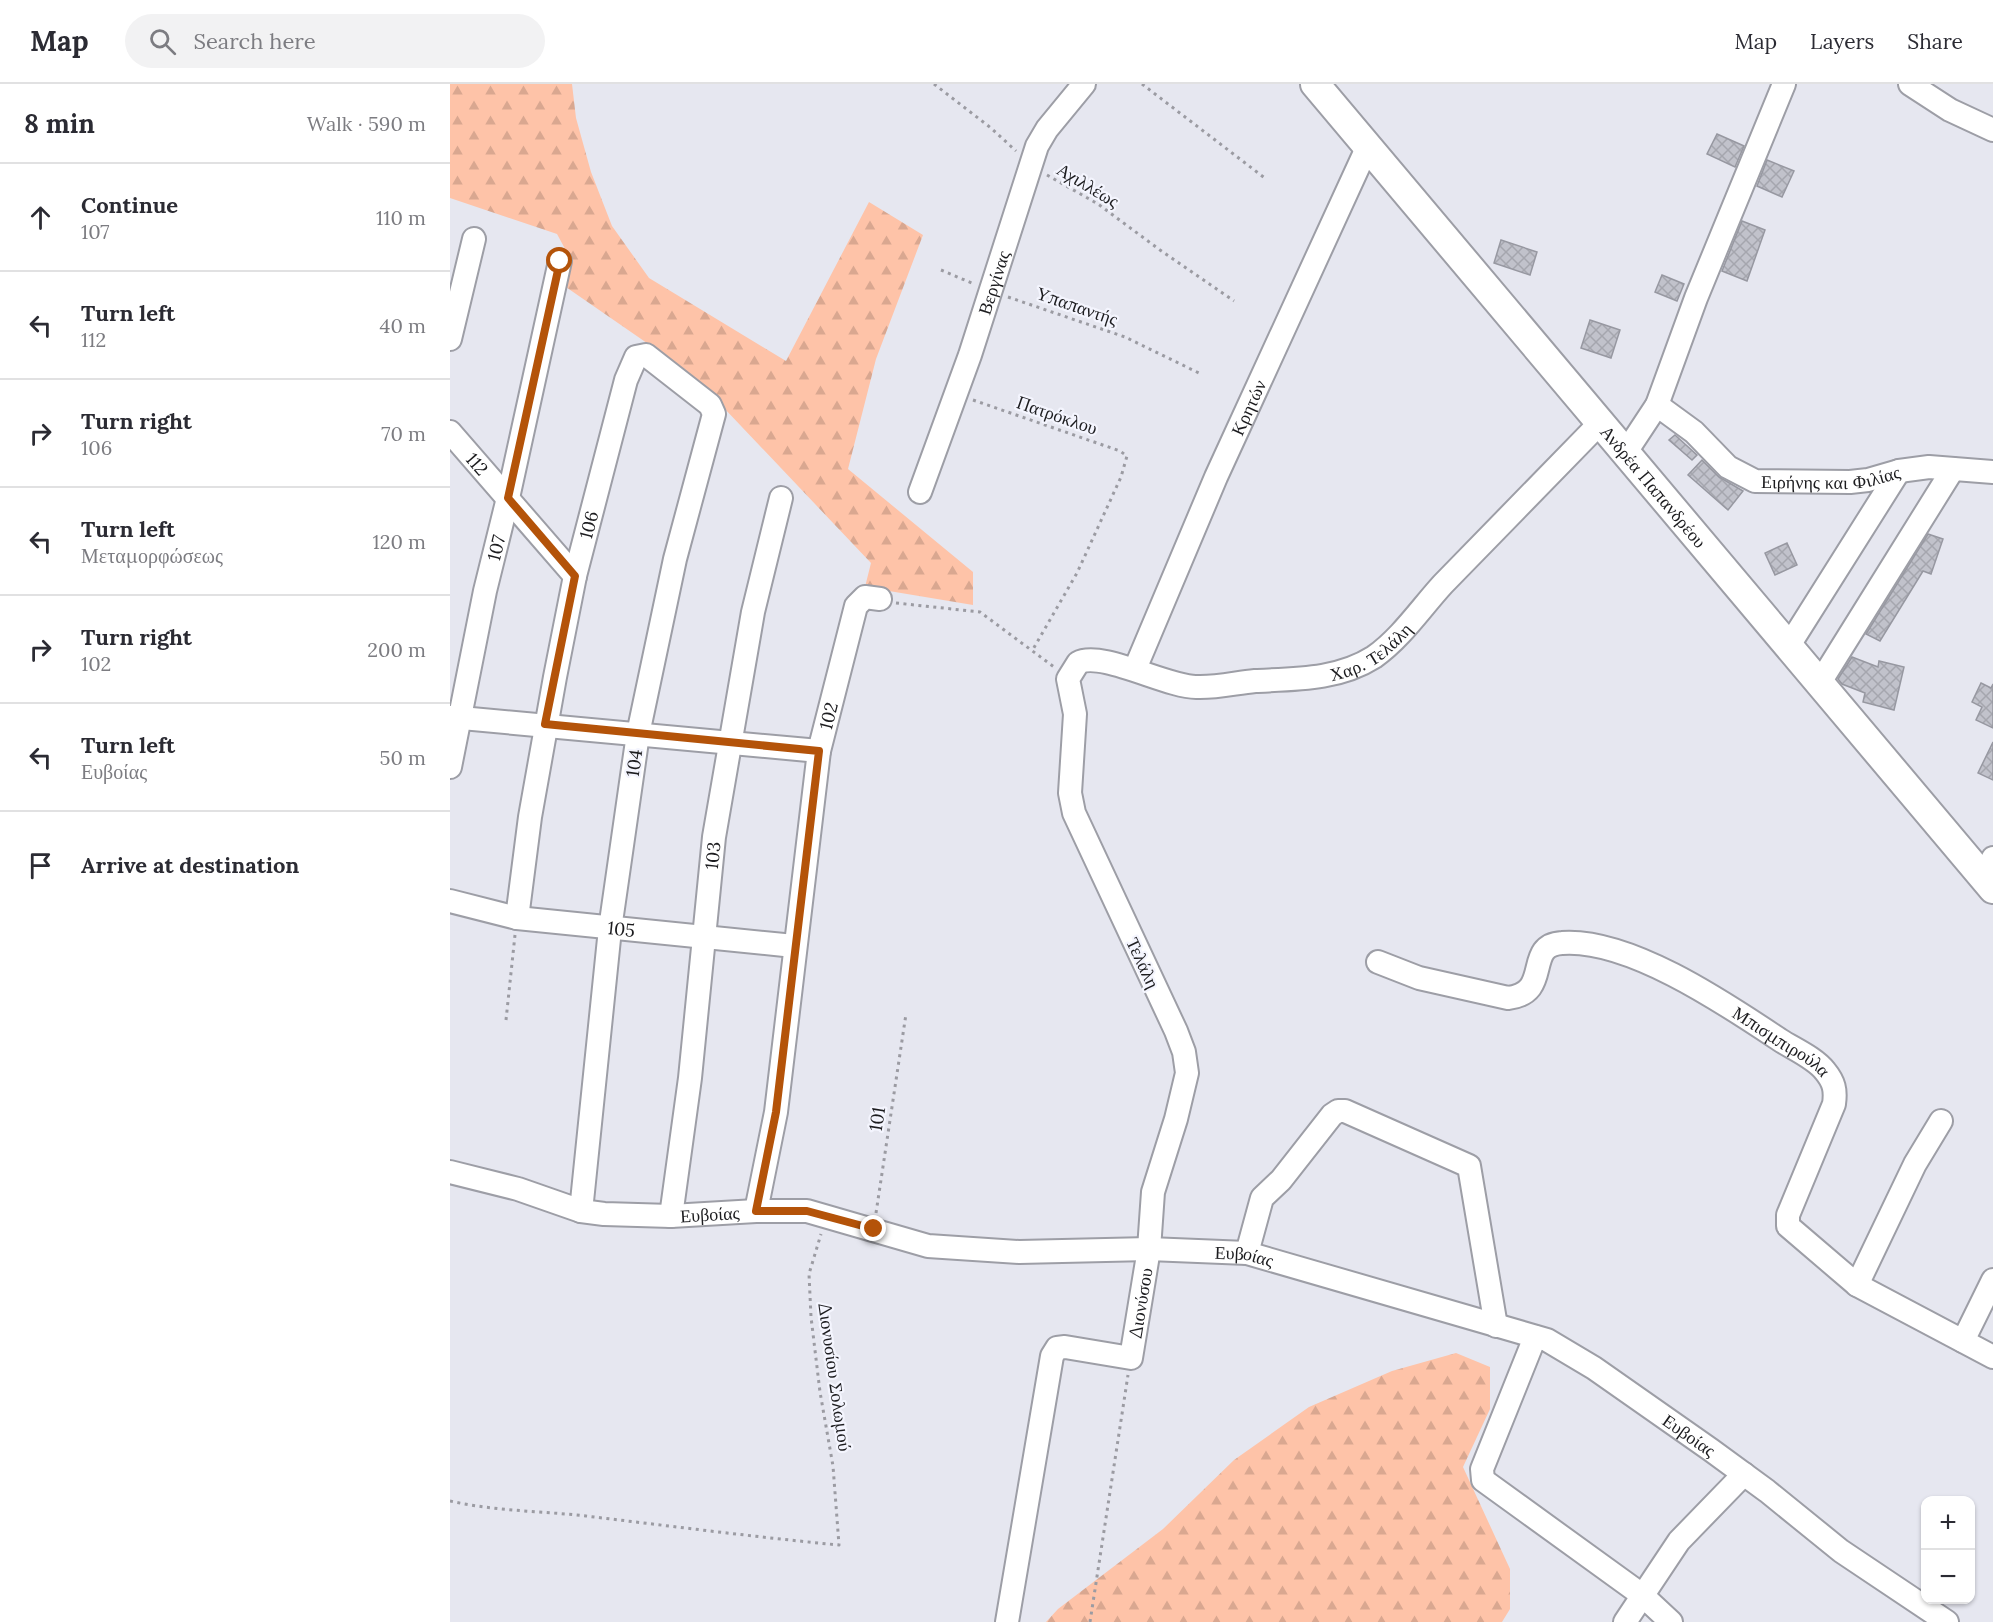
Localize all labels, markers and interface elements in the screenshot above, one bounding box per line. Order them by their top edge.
search box [125,14,545,68]
text: Map [30,23,89,59]
icon: search [146,25,179,58]
text: Search here [194,27,316,55]
text: Map [1734,28,1777,55]
text: Layers [1810,28,1874,55]
text: Share [1907,28,1963,55]
text: 8 min [24,107,95,140]
text: Walk · 590 m [307,111,426,136]
street label: Αχιλλέως [1053,157,1123,213]
text: Continue [81,191,178,219]
icon: ahead [24,201,57,234]
text: 110 m [376,205,426,230]
text: 107 [81,219,109,244]
route start [546,247,572,273]
street label: Βεργίνας [972,247,1014,317]
street label: Υπαπαντής [1033,281,1121,331]
text: Turn left [81,299,175,327]
icon: left [24,309,57,342]
text: 40 m [380,313,426,338]
text: 112 [81,327,106,352]
street label: Κρητών [1225,376,1271,439]
street label: Πατρόκλου [1014,390,1101,440]
text: Turn right [81,407,192,435]
icon: right [24,417,57,450]
street label: Ανδρέα Παπανδρέου [1596,420,1712,552]
text: 70 m [381,421,426,446]
text: 106 [81,435,112,460]
street label: 112 [461,448,494,480]
street label: Ειρήνης και Φιλίας [1761,460,1903,494]
street label: 106 [574,508,603,541]
text: Turn left [81,515,175,543]
icon: left [24,525,57,558]
text: 120 m [372,529,426,554]
street label: 107 [481,533,510,563]
text: Μεταμορφώσεως [81,543,223,568]
street label: Χαρ. Τελάλη [1327,618,1416,686]
text: Turn right [81,623,192,651]
icon: right [24,633,57,666]
text: 200 m [367,637,426,662]
text: 102 [81,651,111,676]
street label: 102 [813,700,843,732]
text: Turn left [81,731,175,759]
icon: left [24,741,57,774]
text: 50 m [380,745,426,770]
street label: 104 [621,748,647,778]
text: Ευβοίας [81,759,147,784]
street label: 103 [699,840,725,870]
icon: arrive [24,849,57,882]
text: Arrive at destination [81,851,299,879]
street label: 105 [606,916,636,941]
street label: Τελάλη [1121,934,1165,992]
street label: Μπισμπιρούλα [1729,1001,1836,1081]
street label: 101 [864,1105,890,1133]
street label: Ευβοίας [680,1200,740,1227]
route end [860,1215,886,1241]
street label: Ευβοίας [1214,1240,1276,1272]
street label: Διονύσου [1123,1266,1157,1340]
street label: Διονυσίου Σολωμού [813,1301,857,1453]
street label: Ευβοίας [1658,1408,1720,1461]
map controls [1921,1496,1975,1604]
button: + [1921,1496,1975,1550]
button: − [1921,1550,1975,1604]

